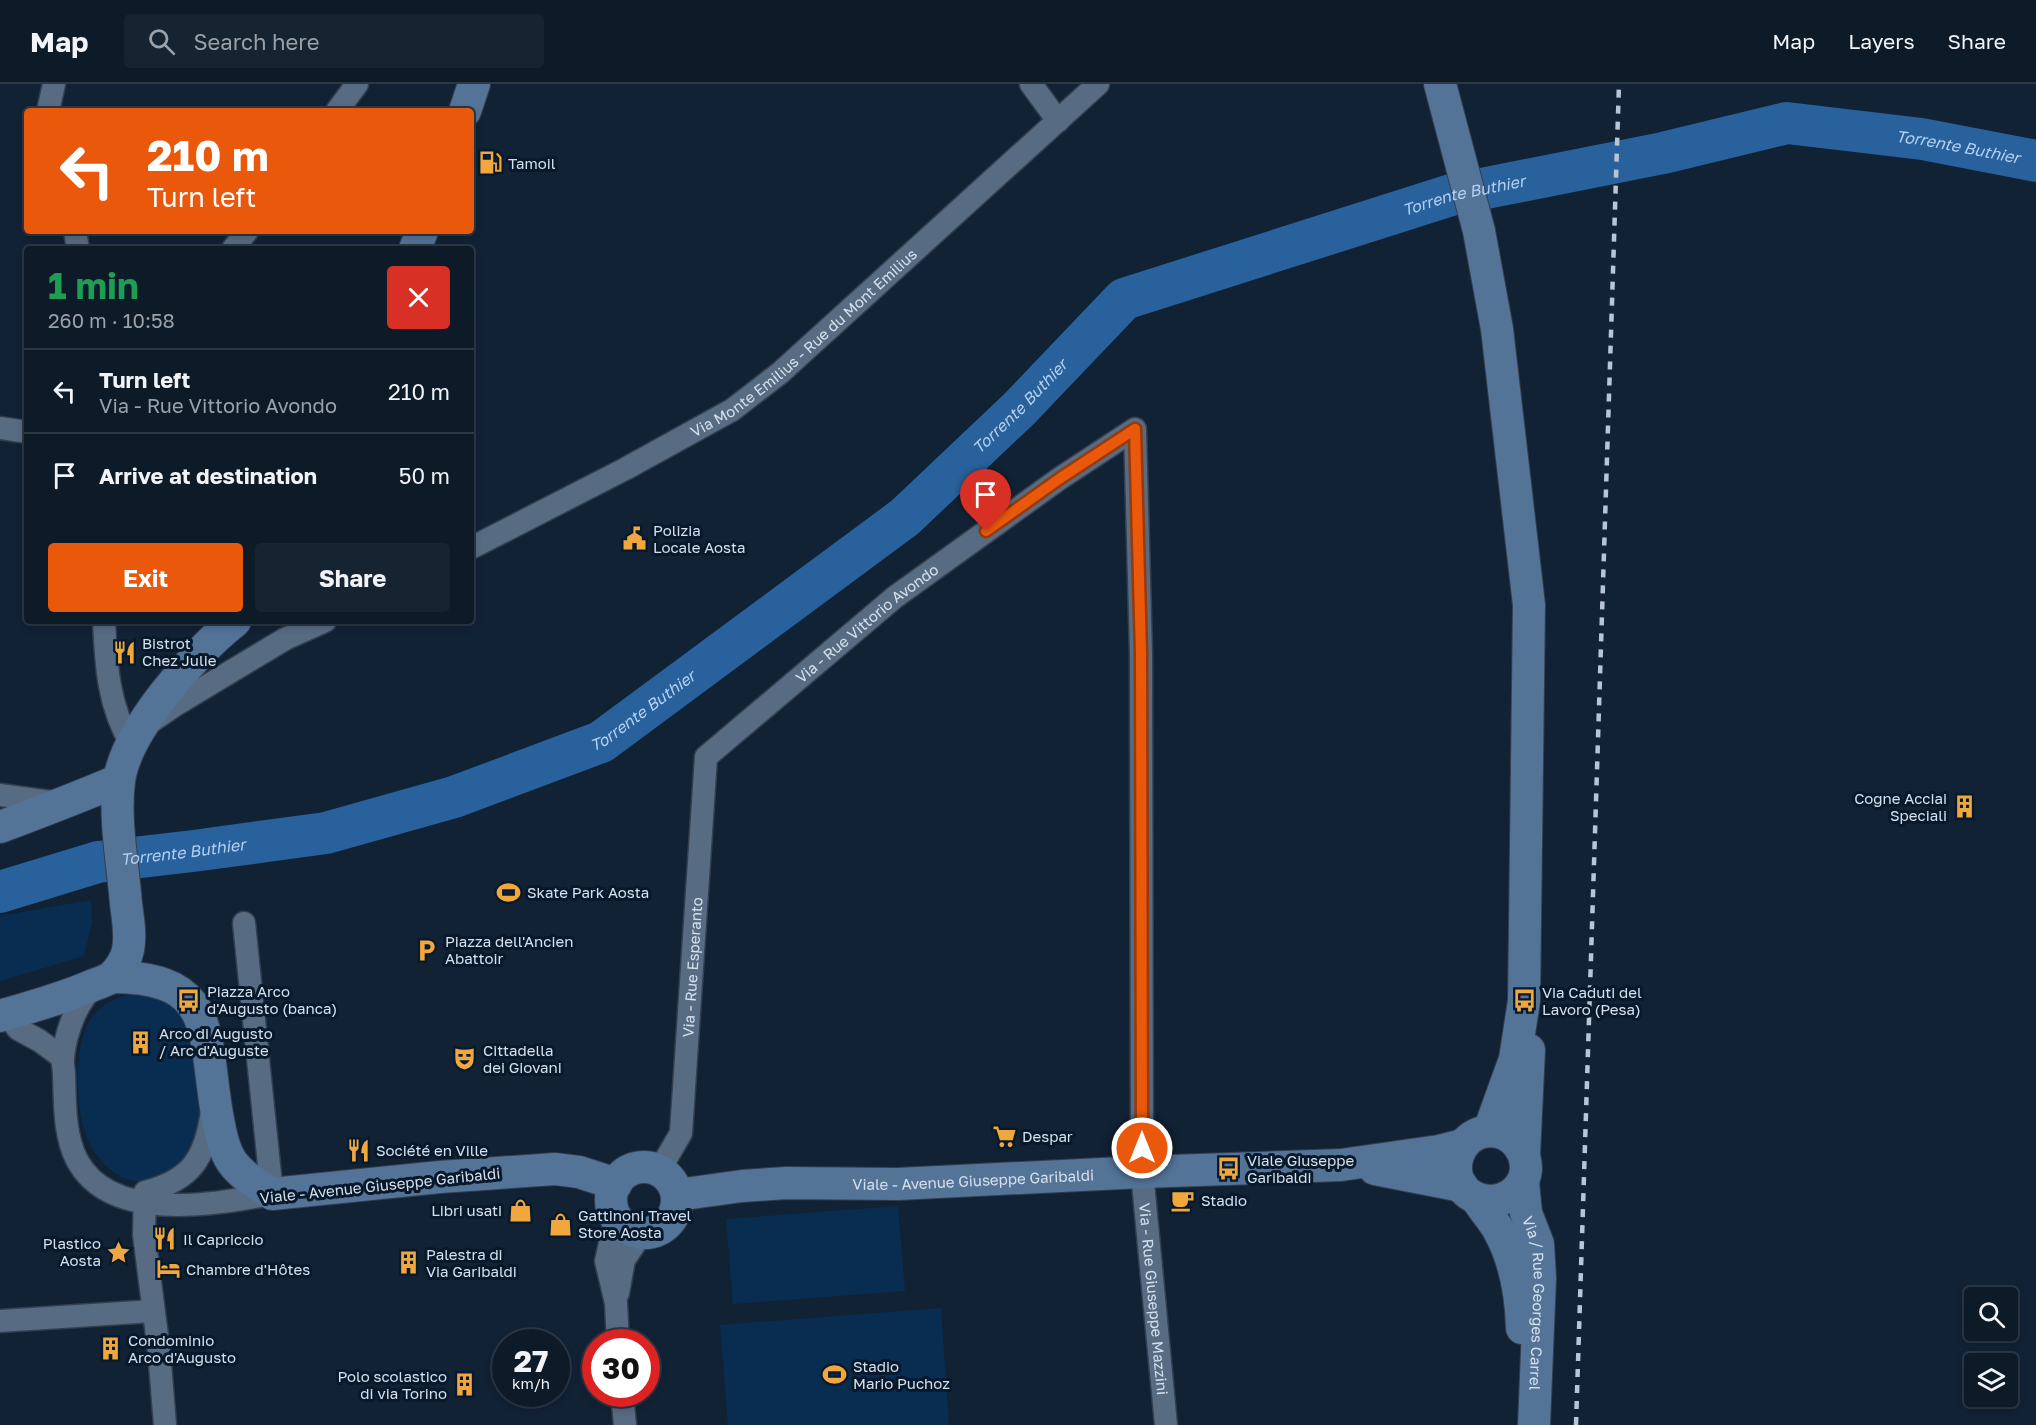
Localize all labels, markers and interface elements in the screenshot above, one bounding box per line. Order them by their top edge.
search box [124,14,544,68]
text: Map [30,25,88,58]
icon: search [145,25,178,58]
text: Search here [193,28,319,55]
text: Map [1772,28,1815,54]
text: Layers [1848,28,1915,54]
text: Share [1948,28,2006,54]
water label: Torrente Buthier [1895,126,2024,168]
text: 210 m [147,130,269,180]
icon: left [48,132,126,210]
fuel station icon: Tamoil [477,150,503,176]
place label: Tamoil [508,154,556,172]
water label: Torrente Buthier [1400,170,1529,220]
text: Turn left [147,181,256,213]
street label: Via Monte Emilius - Rue du Mont Emilius [687,244,920,440]
text: 1 min [48,264,139,307]
button: close [387,266,450,329]
text: 260 m · 10:58 [48,308,175,332]
water label: Torrente Buthier [968,353,1073,458]
text: Turn left [99,366,190,393]
icon: left [48,375,81,408]
text: 210 m [388,378,450,405]
text: Via - Rue Vittorio Avondo [99,393,337,417]
icon: arrive [48,459,81,492]
text: Arrive at destination [99,462,317,489]
text: 50 m [399,462,450,489]
pin [960,469,1011,531]
icon: arrive [969,478,1002,511]
place label: Polizia Locale Aosta [653,521,745,556]
public building icon: Polizia Locale Aosta [622,526,648,552]
button: Exit [48,543,243,612]
button: Share [255,543,450,612]
street label: Via - Rue Vittorio Avondo [792,560,942,686]
place label: Bistrot Chez Julie [142,634,217,669]
restaurant icon: Bistrot Chez Julie [111,639,137,665]
water label: Torrente Buthier [587,664,701,755]
place label: Cogne Acciai Speciali [1854,789,1947,824]
building icon: Cogne Acciai Speciali [1952,794,1978,820]
water label: Torrente Buthier [119,834,249,869]
sports icon: Skate Park Aosta [496,879,522,905]
place label: Skate Park Aosta [527,883,649,901]
street label: Via - Rue Esperanto [678,897,706,1038]
place label: Piazza dell'Ancien Abattoir [445,932,573,967]
parking icon: Piazza dell'Ancien Abattoir [414,937,440,963]
place label: Piazza Arco d'Augusto (banca) [207,982,337,1017]
place label: Via Caduti del Lavoro (Pesa) [1542,983,1642,1018]
bus stop icon: Piazza Arco d'Augusto (banca) [176,987,202,1013]
bus stop icon: Via Caduti del Lavoro (Pesa) [1511,988,1537,1014]
place label: Arco di Augusto / Arc d'Auguste [159,1024,273,1059]
building icon: Arco di Augusto / Arc d'Auguste [128,1029,154,1055]
place label: Cittadella dei Giovani [483,1041,562,1076]
theatre icon: Cittadella dei Giovani [452,1046,478,1072]
position arrow [1110,1116,1174,1180]
supermarket icon: Despar [991,1123,1017,1149]
place label: Despar [1022,1127,1073,1145]
restaurant icon: Société en Ville [345,1137,371,1163]
place label: Société en Ville [376,1141,488,1159]
place label: Viale Giuseppe Garibaldi [1247,1151,1354,1186]
bus stop icon: Viale Giuseppe Garibaldi [1216,1156,1242,1182]
street label: Viale - Avenue Giuseppe Garibaldi [259,1163,501,1207]
street label: Viale - Avenue Giuseppe Garibaldi [852,1165,1094,1193]
cafe icon: Stadio [1170,1187,1196,1213]
place label: Stadio [1201,1191,1247,1209]
shop icon: Libri usati [507,1197,533,1223]
place label: Libri usati [431,1201,502,1219]
street label: Via - Rue Giuseppe Mazzini [1136,1202,1172,1396]
place label: Gattinoni Travel Store Aosta [578,1206,692,1241]
shop icon: Gattinoni Travel Store Aosta [547,1211,573,1237]
street label: Via / Rue Georges Carrel [1519,1213,1549,1391]
restaurant icon: Il Capriccio [152,1226,178,1252]
place label: Il Capriccio [183,1230,263,1248]
place label: Plastico Aosta [43,1234,101,1269]
place icon: Plastico Aosta [106,1239,132,1265]
place label: Palestra di Via Garibaldi [426,1245,517,1280]
building icon: Palestra di Via Garibaldi [395,1250,421,1276]
hotel icon: Chambre d'Hôtes [155,1256,181,1282]
place label: Chambre d'Hôtes [186,1260,310,1278]
map controls [1964,1287,2018,1407]
button: search [1964,1287,2018,1341]
speed limit sign: 30 [582,1329,660,1407]
place label: Condominio Arco d'Augusto [128,1331,236,1366]
building icon: Condominio Arco d'Augusto [97,1336,123,1362]
text: 27 [514,1343,548,1379]
button: layers [1964,1353,2018,1407]
place label: Stadio Mario Puchoz [853,1357,950,1392]
sports icon: Stadio Mario Puchoz [822,1362,848,1388]
place label: Polo scolastico di via Torino [337,1367,447,1402]
building icon: Polo scolastico di via Torino [452,1372,478,1398]
text: km/h [512,1374,550,1392]

